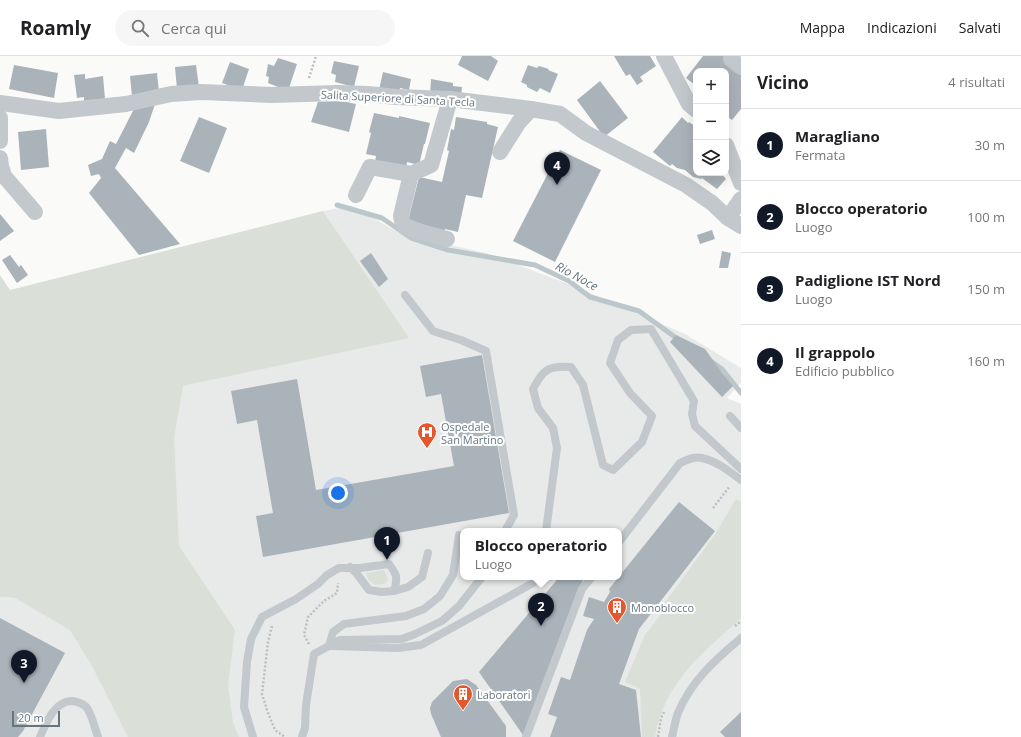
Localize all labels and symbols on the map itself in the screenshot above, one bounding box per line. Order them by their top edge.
street label: Salita Superiore di Santa Tecla [321,86,475,110]
pin: 4 [544,152,570,185]
water label: Rio Noce [553,257,601,295]
place label: Ospedale San Martino [441,419,504,447]
hospital icon: Ospedale San Martino [416,421,438,449]
your location [328,483,348,503]
pin: 1 [374,527,400,560]
pin: 2 [528,593,554,626]
building icon: Monoblocco [606,596,628,624]
place label: Monoblocco [631,600,695,615]
pin: 3 [11,650,37,683]
building icon: Laboratori [452,683,474,711]
place label: Laboratori [477,687,531,702]
scale bar [12,709,60,728]

